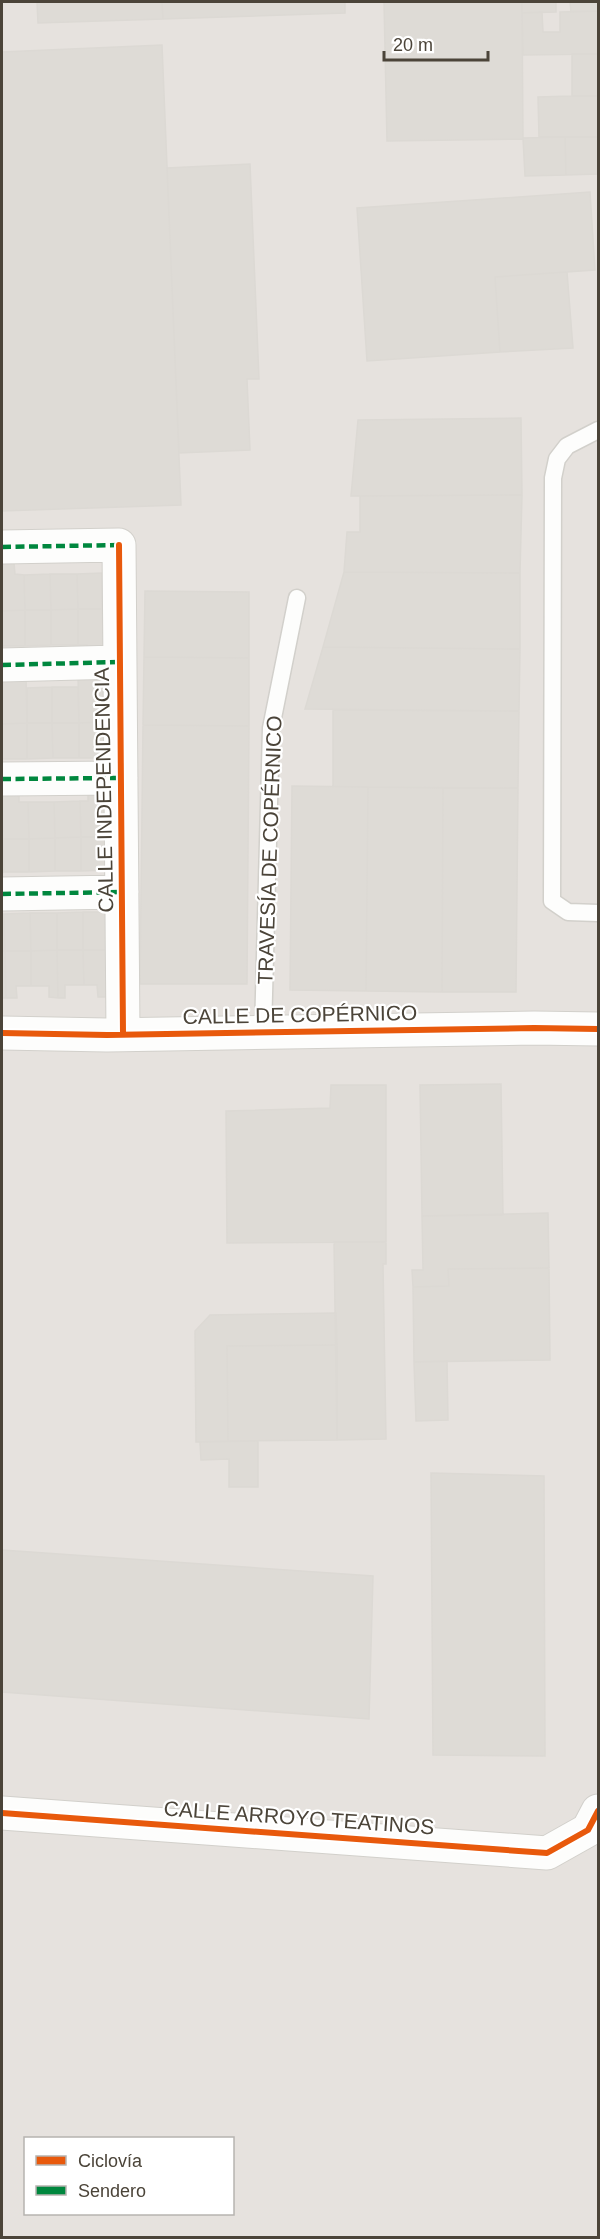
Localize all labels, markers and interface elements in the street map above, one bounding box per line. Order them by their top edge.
scale bar [384,24,488,62]
text: 20 m [393,35,433,55]
street label: CALLE INDEPENDENCIA [90,667,117,913]
street label: TRAVESÍA DE COPÉRNICO [253,715,286,985]
street label: CALLE DE COPÉRNICO [183,1001,417,1028]
street label: CALLE ARROYO TEATINOS [163,1797,435,1838]
legend [24,2137,234,2215]
text: Ciclovía [78,2151,143,2171]
text: Sendero [78,2181,146,2201]

